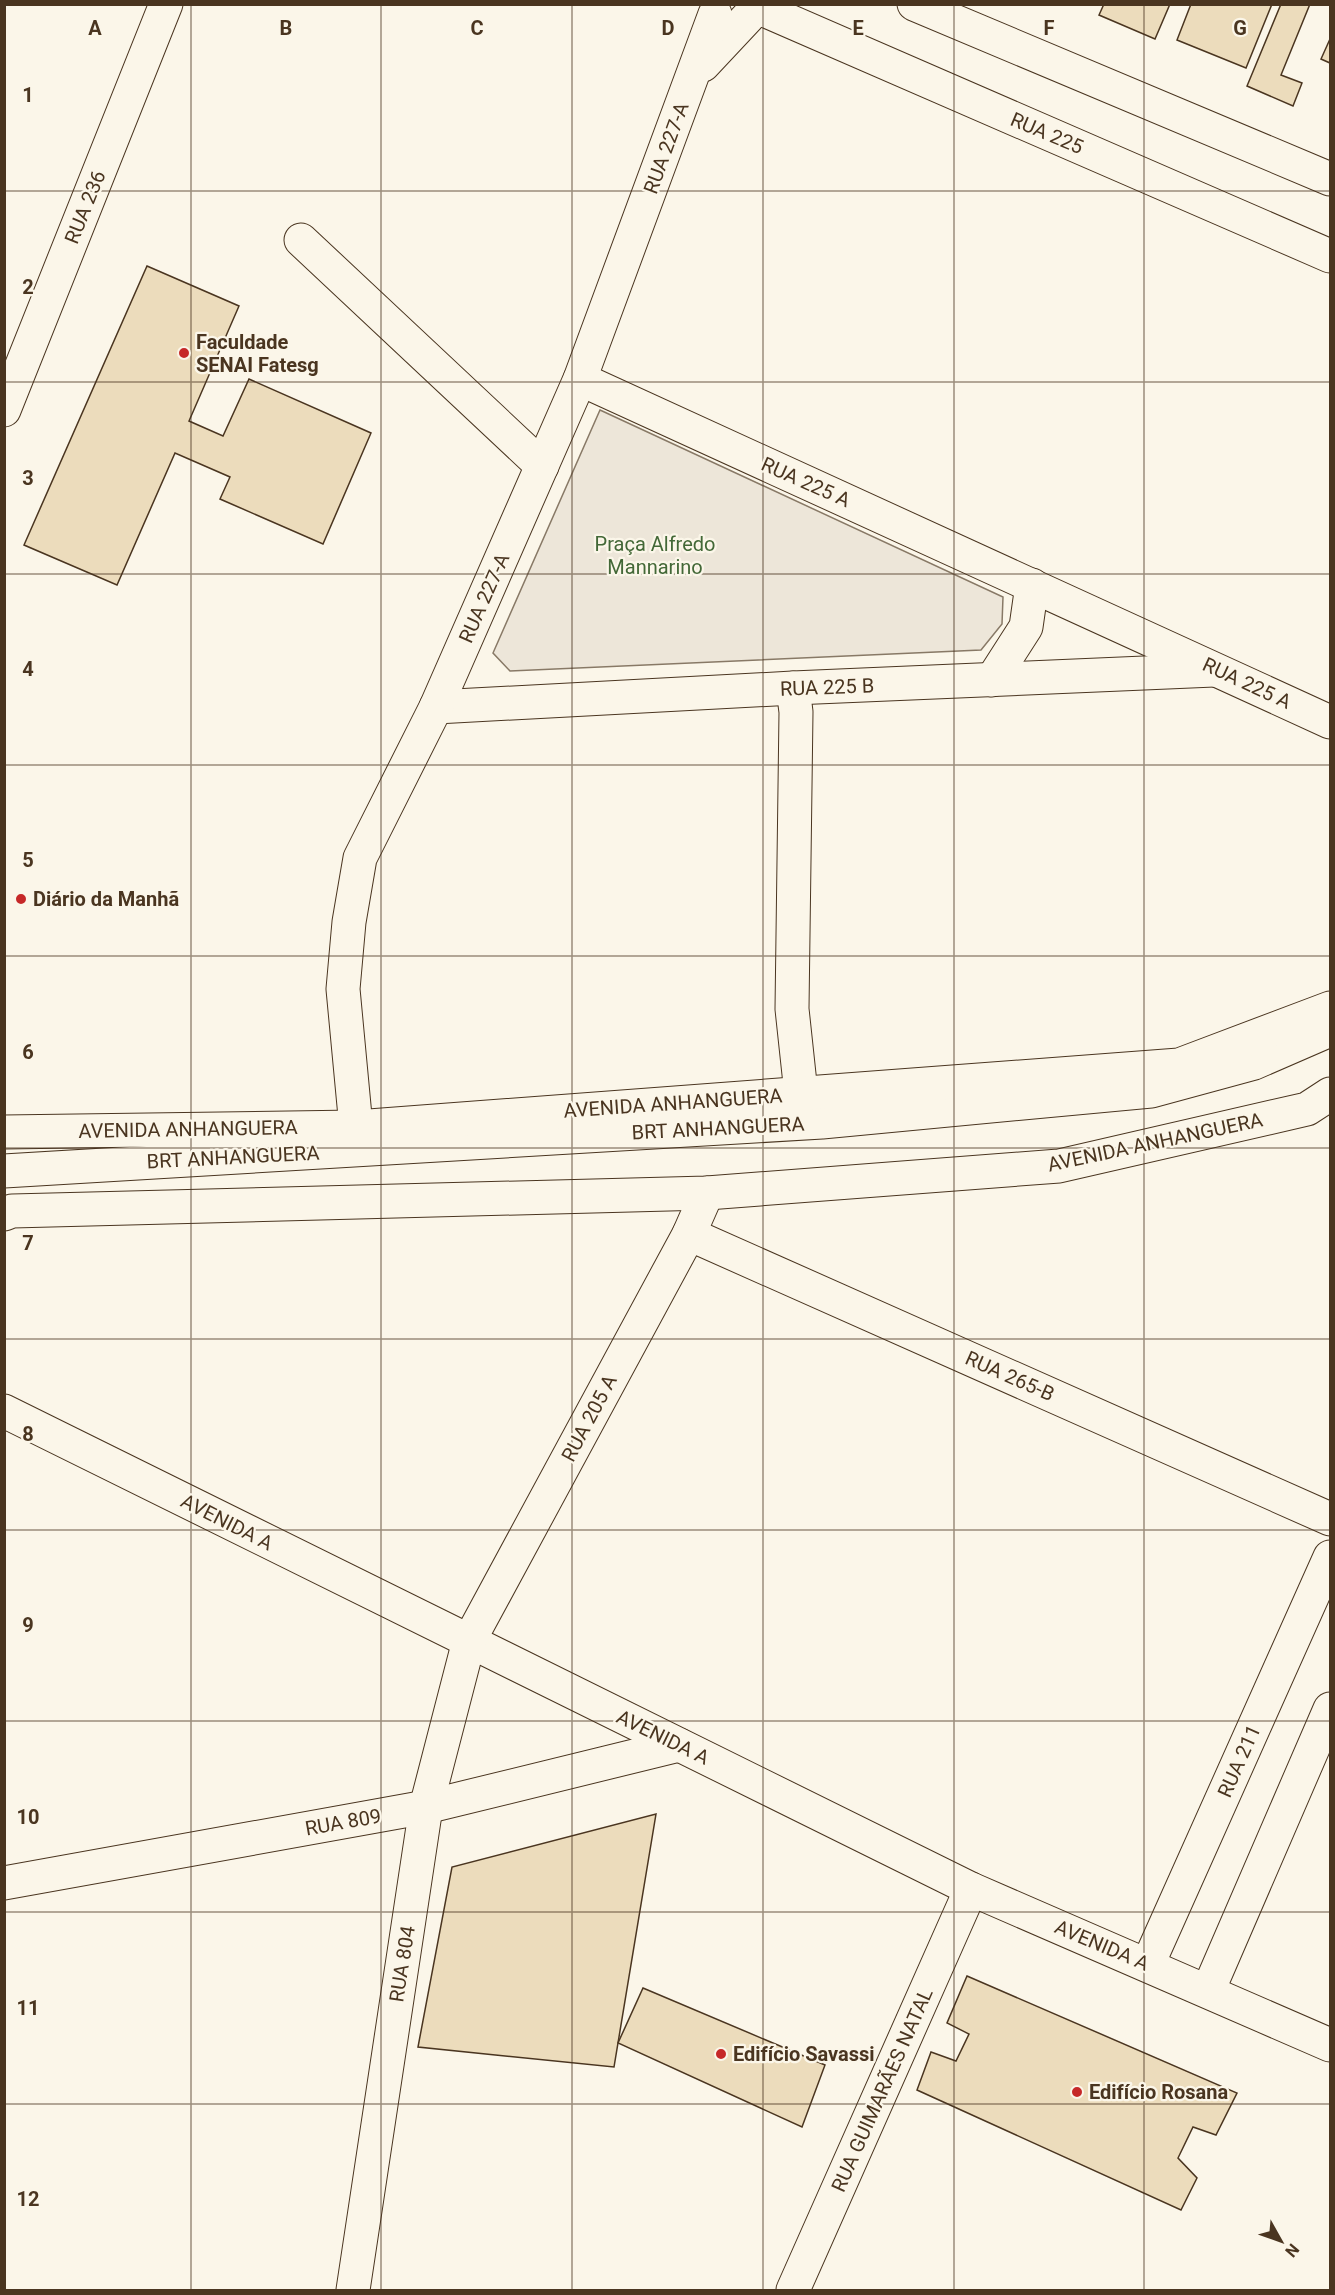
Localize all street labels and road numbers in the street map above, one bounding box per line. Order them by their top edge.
street label: RUA 227-A [638,99,694,197]
street label: RUA 225 [1007,107,1087,159]
street label: RUA 236 [59,167,111,247]
street label: RUA 225 A [758,452,854,512]
street label: RUA 227-A [454,550,514,646]
street label: RUA 225 A [1199,652,1295,714]
street label: RUA 225 B [779,673,875,701]
street label: AVENIDA ANHANGUERA [563,1083,783,1123]
street label: AVENIDA ANHANGUERA [1045,1107,1265,1177]
street label: BRT ANHANGUERA [631,1111,805,1145]
street label: AVENIDA ANHANGUERA [78,1115,298,1143]
street label: BRT ANHANGUERA [146,1140,320,1174]
street label: RUA 265-B [962,1346,1058,1406]
street label: RUA 205 A [556,1371,622,1465]
street label: AVENIDA A [177,1489,277,1555]
street label: AVENIDA A [613,1704,713,1770]
street label: RUA 211 [1212,1721,1266,1801]
street label: RUA 809 [303,1804,383,1840]
street label: AVENIDA A [1051,1914,1153,1976]
street label: RUA 804 [384,1924,420,2004]
street label: RUA GUIMARÃES NATAL [826,1984,938,2196]

